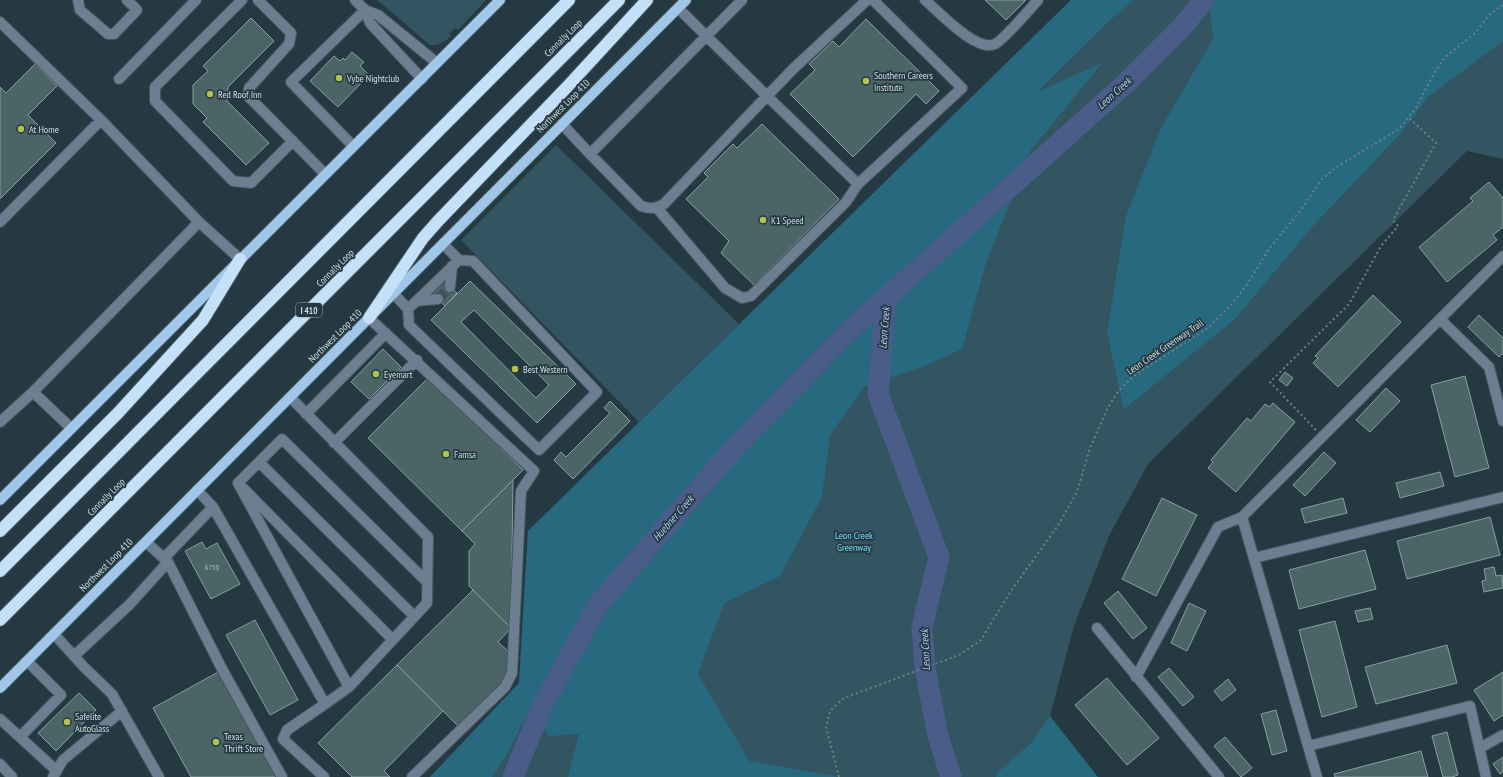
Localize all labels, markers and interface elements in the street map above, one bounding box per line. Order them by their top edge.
street label: Connally Loop [541,16,585,60]
place label: Southern Careers Institute [874,69,934,94]
place label: Vybe Nightclub [346,72,399,85]
marker: Vybe Nightclub [334,73,344,83]
water label: Leon Creek [1094,73,1135,112]
street label: Northwest Loop 410 [534,76,593,135]
marker: Southern Careers Institute [861,76,871,86]
place label: Red Roof Inn [218,88,262,101]
marker: Red Roof Inn [205,89,215,99]
place label: At Home [29,123,59,136]
marker: At Home [16,124,26,134]
place label: K1 Speed [771,214,804,227]
marker: K1 Speed [758,215,768,225]
street label: Connally Loop [313,246,357,290]
road number: I 410 [296,303,322,317]
water label: Leon Creek [875,305,893,349]
street label: Northwest Loop 410 [306,306,365,365]
street label: Leon Creek Greenway Trail [1124,316,1207,378]
place label: Best Western [523,363,568,376]
marker: Best Western [510,364,520,374]
place label: Eyemart [384,368,413,381]
marker: Eyemart [371,369,381,379]
place label: Famsa [454,448,476,461]
marker: Famsa [441,449,451,459]
street label: Connally Loop [84,475,128,519]
water label: Huebner Creek [649,491,698,544]
park label: Leon Creek Greenway [835,529,873,554]
street label: Northwest Loop 410 [77,535,136,594]
house number: 6759 [205,562,220,572]
water label: Leon Creek [917,627,933,671]
place label: Safelite AutoGlass [75,710,110,735]
marker: Safelite AutoGlass [62,717,72,727]
place label: Texas Thrift Store [224,730,263,755]
marker: Texas Thrift Store [211,737,221,747]

